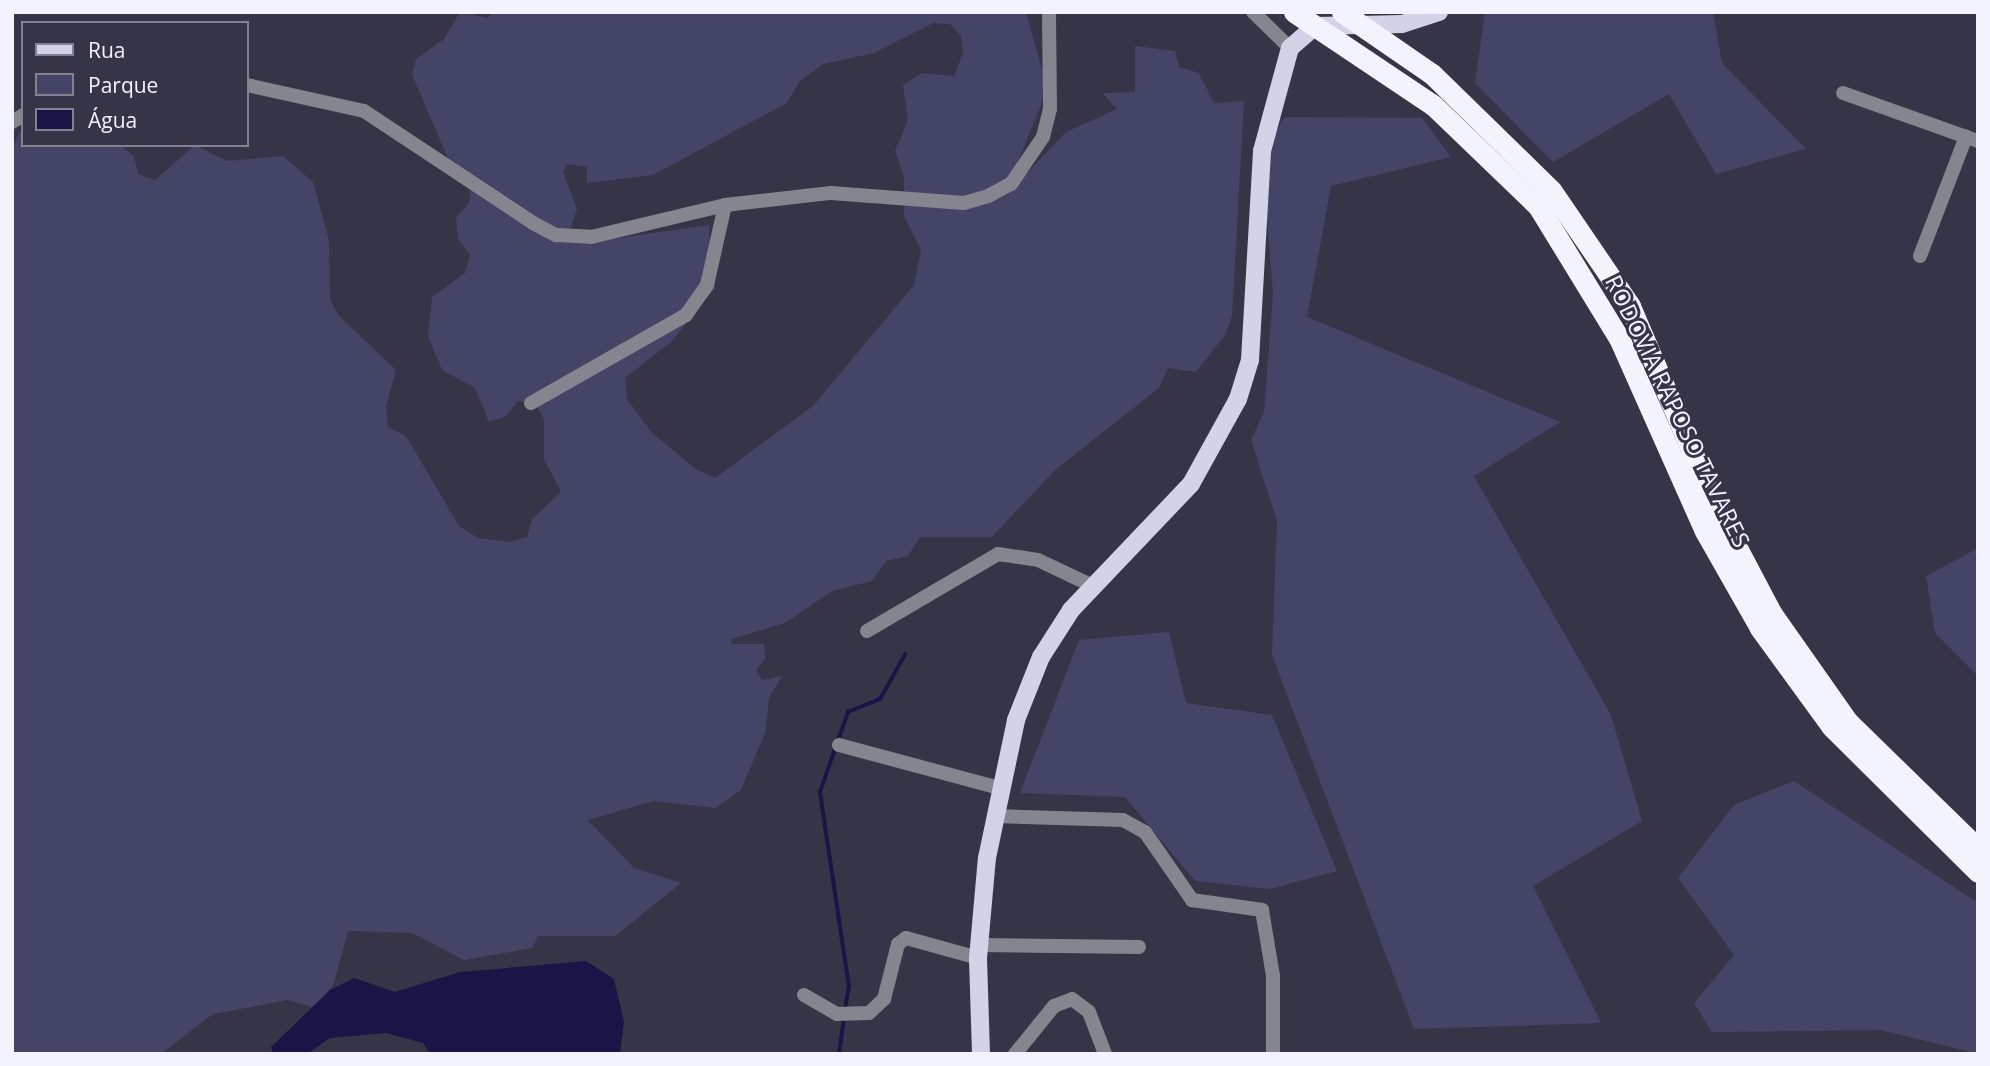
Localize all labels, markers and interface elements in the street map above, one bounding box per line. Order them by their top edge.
legend [21,21,248,147]
text: Rua [88,36,126,64]
text: Parque [88,71,158,99]
text: Água [88,106,137,134]
street label: RODOVIA RAPOSO TAVARES [1600,270,1756,552]

